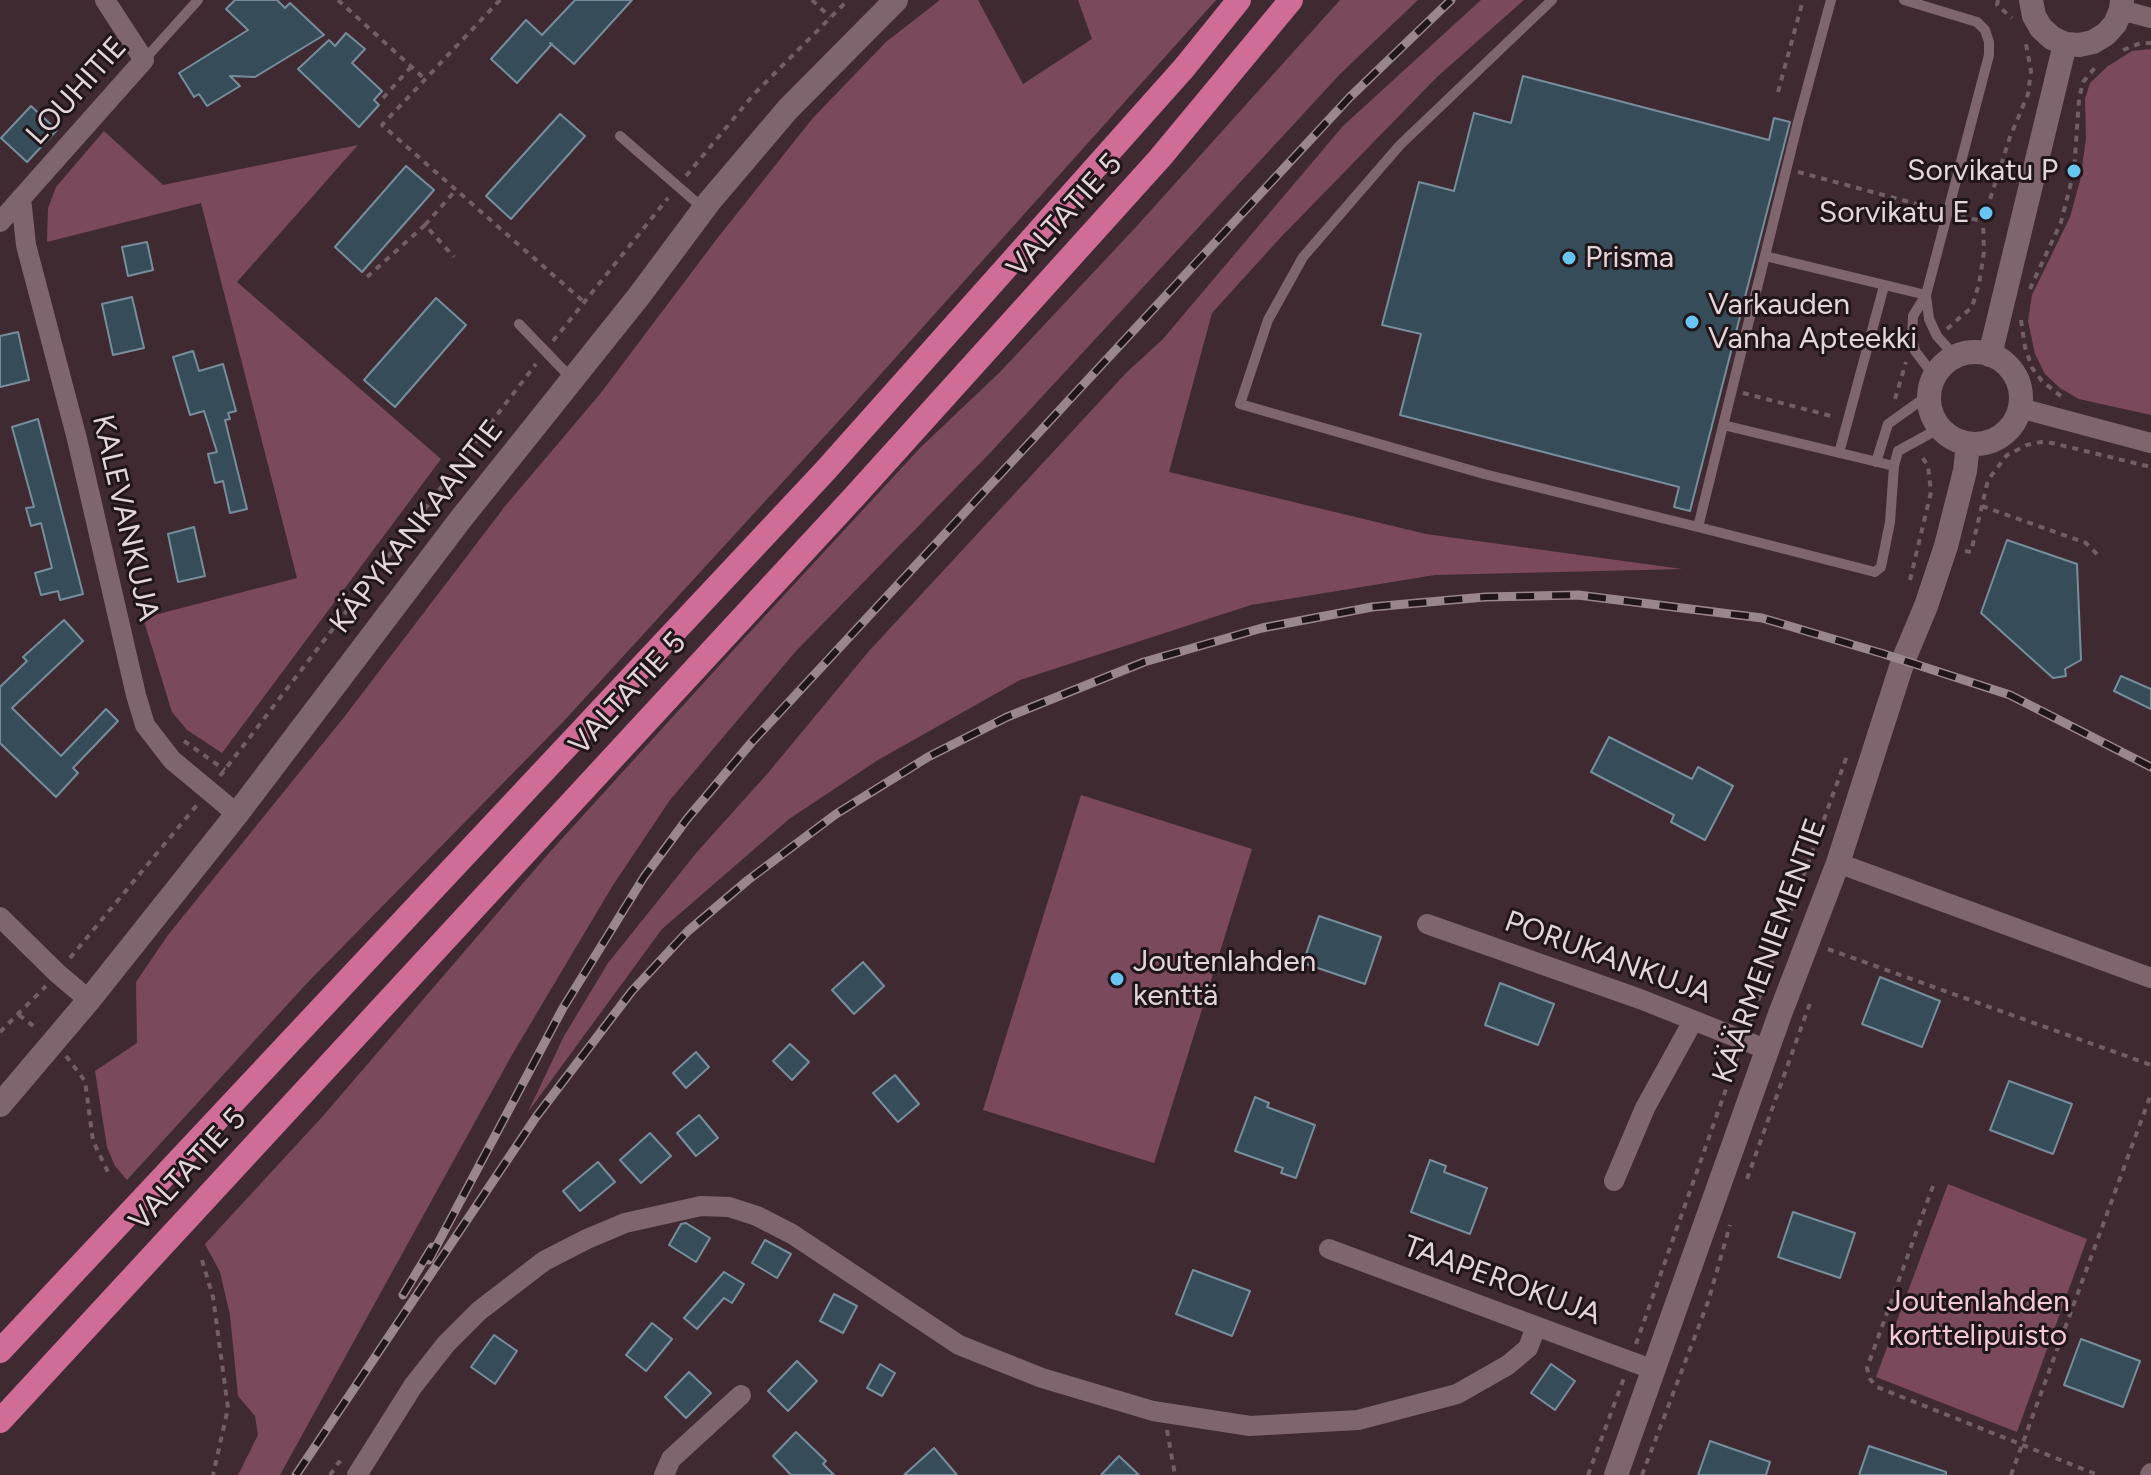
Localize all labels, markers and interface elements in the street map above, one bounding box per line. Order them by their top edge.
street label: LOUHITIE [19,30,135,152]
street label: VALTATIE 5 [1000,146,1130,286]
place label: Sorvikatu P [1907,153,2058,189]
marker: Sorvikatu P [2065,162,2083,180]
place label: Sorvikatu E [1819,195,1970,231]
marker: Sorvikatu E [1977,204,1995,222]
place label: Prisma [1585,240,1674,276]
marker: Prisma [1560,249,1578,267]
place label: Varkauden Vanha Apteekki [1708,287,1917,358]
marker: Varkauden Vanha Apteekki [1683,313,1701,331]
street label: KALEVANKUJA [84,412,166,624]
street label: KÄPYKANKAANTIE [323,413,511,641]
street label: VALTATIE 5 [562,625,694,763]
street label: KÄÄRMENIEMENTIE [1705,814,1835,1088]
street label: PORUKANKUJA [1500,904,1716,1012]
place label: Joutenlahden kenttä [1133,944,1316,1014]
marker: Joutenlahden kenttä [1108,970,1126,988]
street label: VALTATIE 5 [122,1101,254,1239]
street label: TAAPEROKUJA [1398,1229,1606,1333]
park label: Joutenlahden korttelipuisto [1886,1284,2070,1354]

